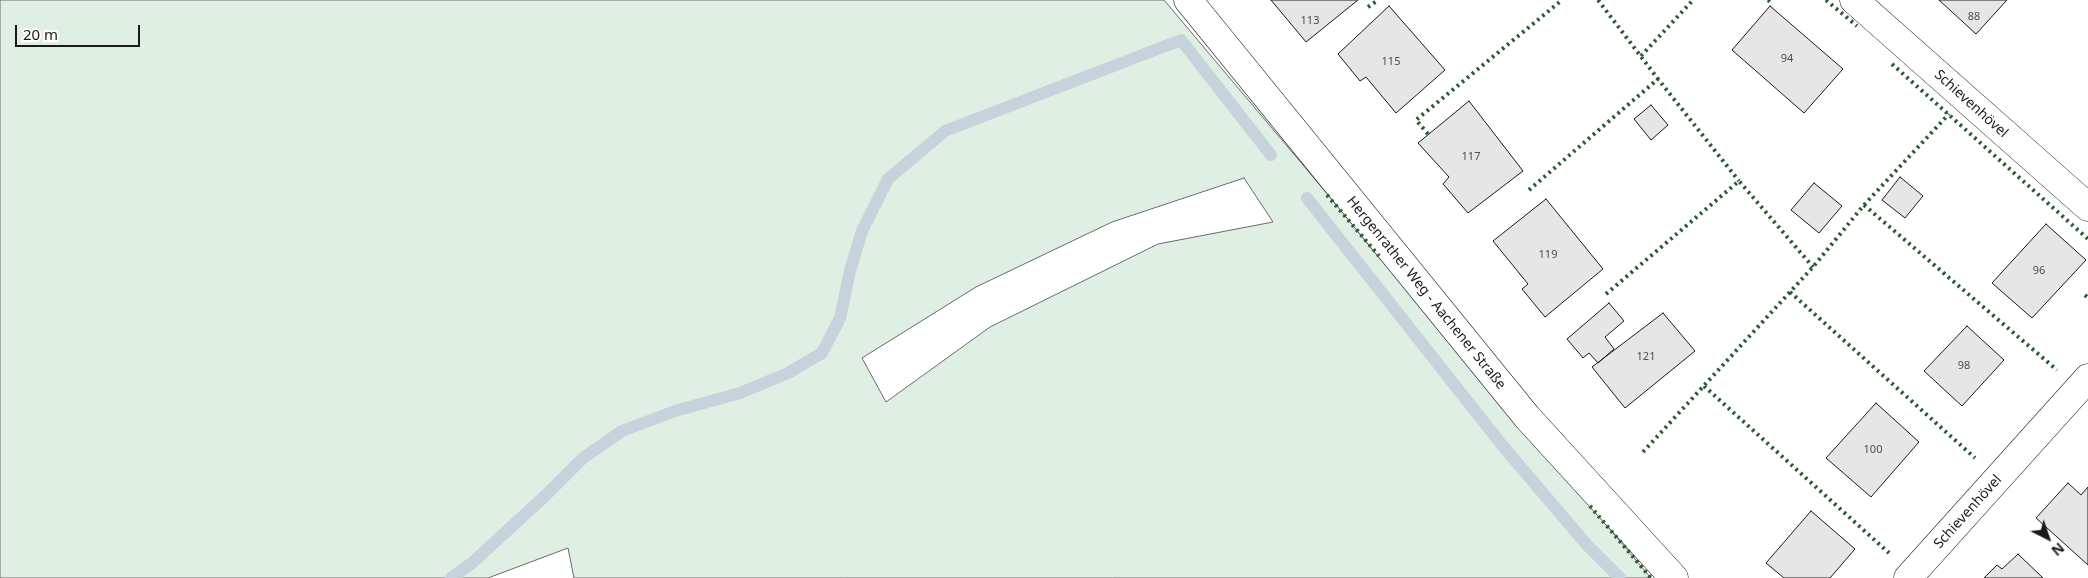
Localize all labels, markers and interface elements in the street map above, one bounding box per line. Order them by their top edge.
house number: 88 [1968,10,1980,24]
house number: 113 [1301,14,1319,28]
scale bar [18,15,142,47]
text: 20 m [23,24,58,44]
house number: 94 [1781,52,1793,66]
house number: 115 [1382,55,1400,69]
street label: Schievenhövel [1931,67,2011,141]
house number: 117 [1462,150,1480,164]
street label: Hergenrather Weg - Aachener Straße [1343,193,1509,393]
house number: 119 [1539,248,1557,262]
house number: 96 [2033,264,2045,278]
house number: 121 [1637,350,1655,364]
house number: 98 [1958,359,1970,373]
house number: 100 [1864,443,1882,457]
street label: Schievenhövel [1931,472,2005,552]
north arrow [2023,513,2073,563]
text: N [2048,539,2069,561]

